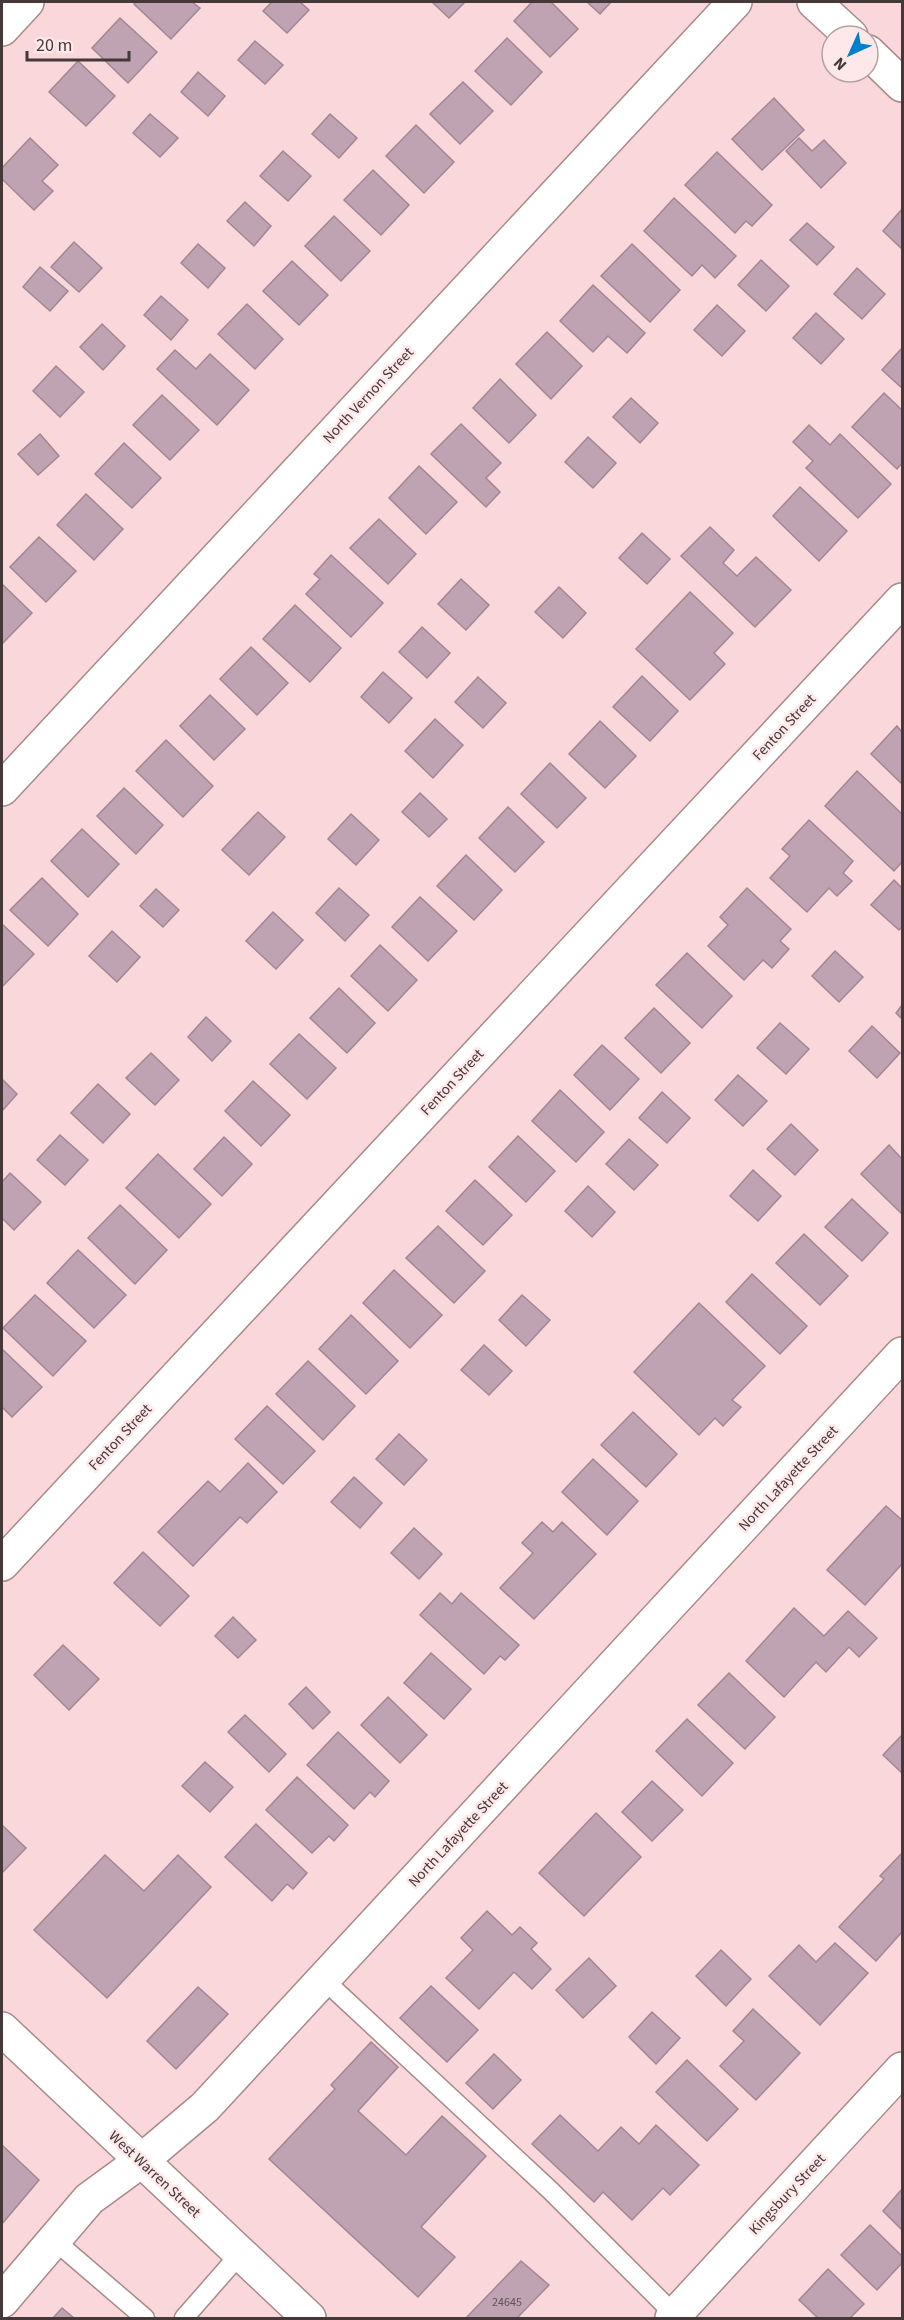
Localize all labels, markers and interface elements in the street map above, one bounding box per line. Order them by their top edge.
scale bar [27,24,129,62]
north arrow [820,24,880,84]
text: 20 m [36,33,72,58]
text: N [829,52,852,75]
street label: North Vernon Street [318,343,419,448]
street label: Fenton Street [748,689,821,765]
street label: Fenton Street [416,1044,489,1120]
street label: Fenton Street [84,1399,157,1475]
street label: North Lafayette Street [734,1421,843,1536]
street label: North Lafayette Street [404,1777,513,1892]
street label: West Warren Street [104,2126,205,2223]
street label: Kingsbury Street [744,2149,831,2240]
house number: 24645 [492,2294,522,2311]

